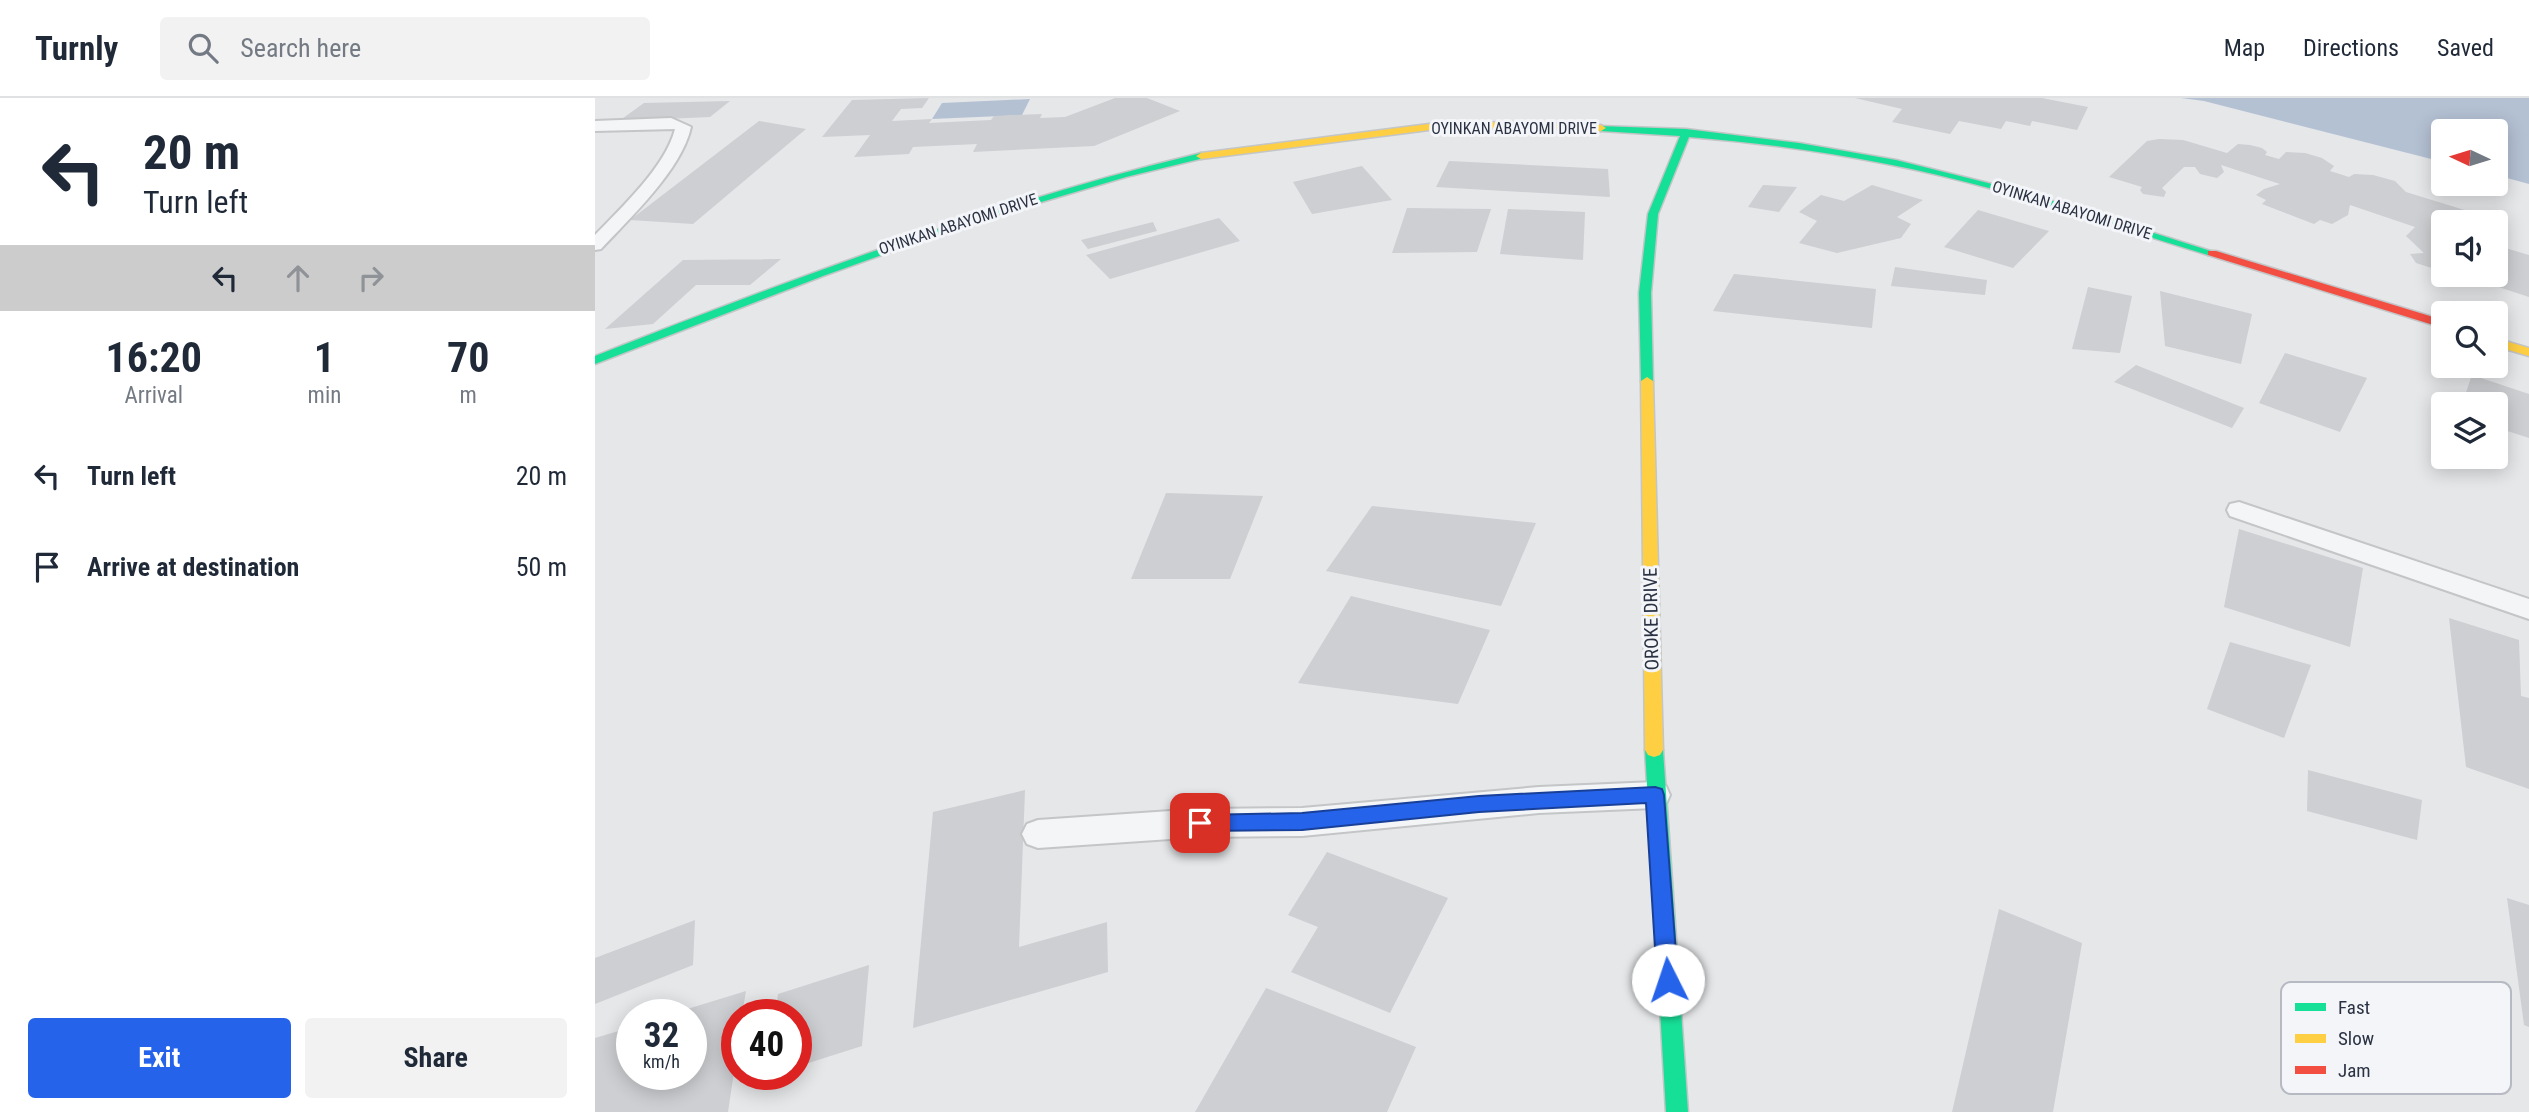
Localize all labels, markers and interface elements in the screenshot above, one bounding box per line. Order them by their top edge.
search box [160,17,650,80]
text: Turnly [35,29,118,68]
icon: search [184,29,222,67]
text: Search here [240,33,361,63]
text: Map [2224,34,2265,62]
text: Directions [2303,34,2399,62]
text: Saved [2437,34,2494,62]
street label: OYINKAN ABAYOMI DRIVE [1431,119,1597,138]
north arrow [2431,119,2508,196]
map controls [2431,119,2508,469]
text: 20 m [143,124,240,181]
icon: left [28,126,119,217]
street label: OYINKAN ABAYOMI DRIVE [1990,177,2154,243]
text: Turn left [143,183,248,221]
street label: OYINKAN ABAYOMI DRIVE [876,189,1040,259]
button: sound [2431,210,2508,287]
icon: left [206,259,244,297]
icon: ahead [279,259,317,297]
icon: right [352,259,390,297]
button: search [2431,301,2508,378]
text: 16:20 [106,333,202,382]
text: 1 [314,333,335,382]
text: 70 [447,333,489,382]
text: Arrival [125,382,183,409]
text: min [308,382,341,409]
text: m [459,382,477,409]
button: layers [2431,392,2508,469]
icon: left [28,457,66,495]
text: Turn left [87,461,176,491]
text: 20 m [516,461,567,491]
icon: arrive [28,548,66,586]
text: Arrive at destination [87,552,299,582]
text: 50 m [516,552,567,582]
street label: OROKE DRIVE [1639,567,1663,671]
pin [1170,793,1230,853]
icon: arrive [1181,804,1219,842]
position arrow [1631,943,1705,1017]
legend [2281,982,2511,1094]
text: Fast [2338,996,2370,1019]
speed limit sign: 40 [721,999,812,1090]
text: 32 [644,1015,679,1056]
button: Exit [28,1018,291,1098]
button: Share [305,1018,567,1098]
text: Slow [2338,1027,2374,1050]
text: km/h [643,1051,680,1072]
text: Jam [2338,1059,2371,1082]

